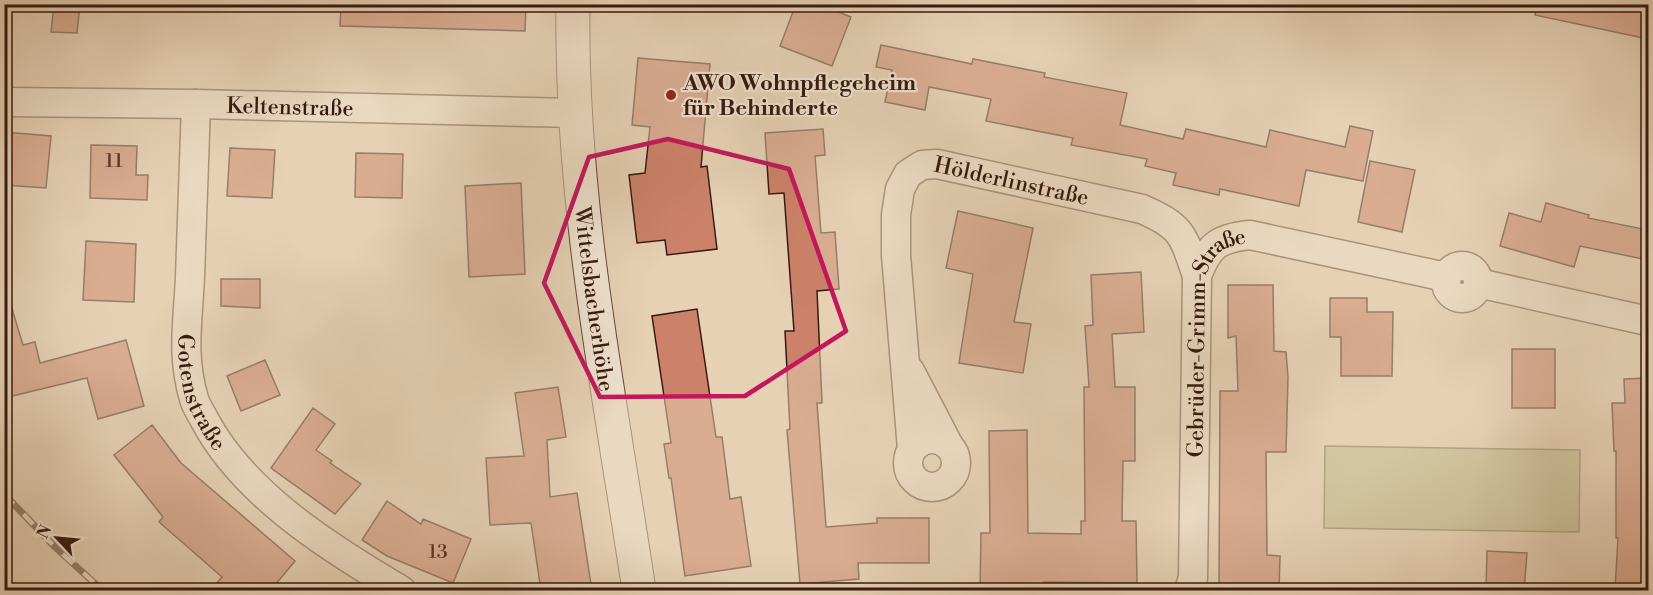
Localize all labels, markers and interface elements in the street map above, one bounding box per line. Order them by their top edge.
place label: AWO Wohnpflegeheim für Behinderte [682,70,916,122]
marker: AWO Wohnpflegeheim für Behinderte [664,88,678,102]
street label: Keltenstraße [226,93,354,123]
house number: 11 [105,149,123,174]
street label: Hölderlinstraße [931,152,1091,212]
street label: Wittelsbacherhöhe [568,204,619,394]
street label: Gebrüder-Grimm-Straße [1183,224,1248,458]
street label: Gotenstraße [171,334,232,456]
north arrow [27,508,87,568]
text: N [33,521,56,542]
house number: 13 [428,540,448,565]

